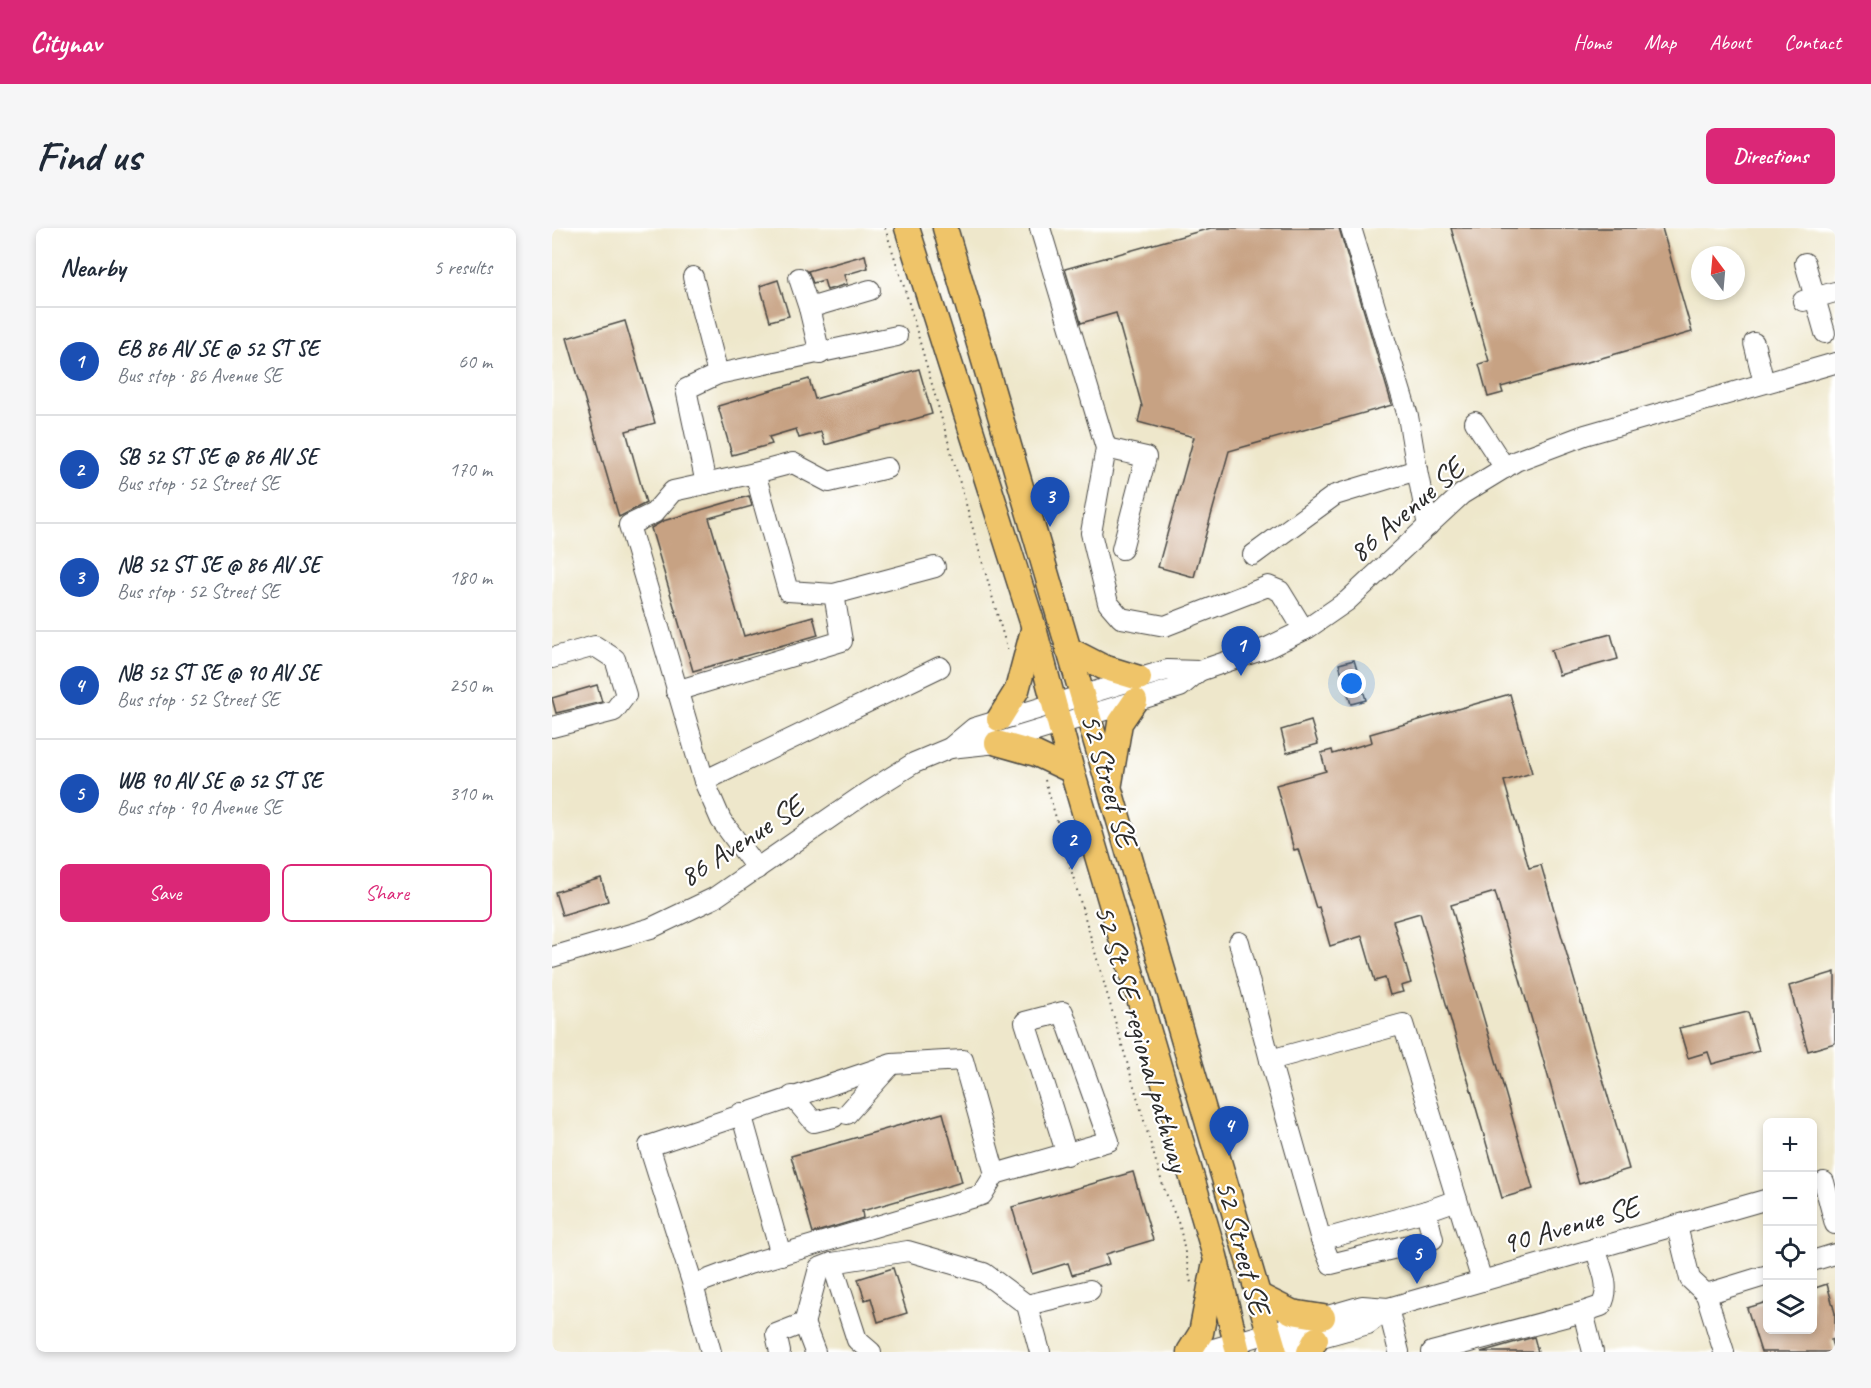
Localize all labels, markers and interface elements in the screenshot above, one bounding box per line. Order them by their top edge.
text: Citynav [30,25,101,60]
text: Home [1573,29,1611,55]
text: Map [1644,29,1676,55]
text: About [1709,29,1751,55]
text: Contact [1784,29,1841,55]
button: Directions [1706,128,1835,184]
text: Find us [36,130,141,183]
north arrow [1691,246,1745,300]
text: Nearby [60,251,125,284]
text: 5 results [433,255,492,280]
text: EB 86 AV SE @ 52 ST SE [117,335,318,363]
text: 1 [75,349,84,374]
text: 60 m [458,349,492,374]
text: Bus stop · 86 Avenue SE [117,363,282,388]
text: SB 52 ST SE @ 86 AV SE [117,443,318,471]
street label: 86 Avenue SE [1340,447,1475,570]
text: 2 [75,457,84,482]
text: 170 m [449,457,492,482]
text: Bus stop · 52 Street SE [117,471,279,496]
pin: 3 [1030,478,1070,527]
text: NB 52 ST SE @ 86 AV SE [117,551,320,579]
text: 3 [75,565,84,590]
text: 180 m [449,565,492,590]
text: Bus stop · 52 Street SE [117,579,279,604]
pin: 1 [1222,626,1260,676]
text: NB 52 ST SE @ 90 AV SE [117,659,320,687]
your location [1337,669,1366,698]
text: 4 [75,673,84,698]
text: 250 m [449,673,492,698]
text: Bus stop · 52 Street SE [117,687,279,712]
street label: 52 Street SE [1073,709,1145,851]
text: WB 90 AV SE @ 52 ST SE [117,767,322,795]
text: 5 [75,781,84,806]
text: 310 m [449,781,492,806]
street label: 86 Avenue SE [672,785,814,895]
text: Bus stop · 90 Avenue SE [117,795,282,820]
pin: 2 [1052,820,1092,870]
button: Save [60,864,270,922]
button: Share [282,864,492,922]
street label: 52 St SE regional pathway [1086,900,1199,1178]
pin: 4 [1210,1106,1248,1156]
map controls [1763,1118,1817,1334]
button: + [1763,1118,1817,1172]
button: − [1763,1172,1817,1226]
street label: 52 Street SE [1207,1176,1280,1322]
street label: 90 Avenue SE [1497,1186,1647,1263]
button: locate [1763,1226,1817,1280]
pin: 5 [1398,1234,1436,1284]
button: layers [1763,1280,1817,1334]

